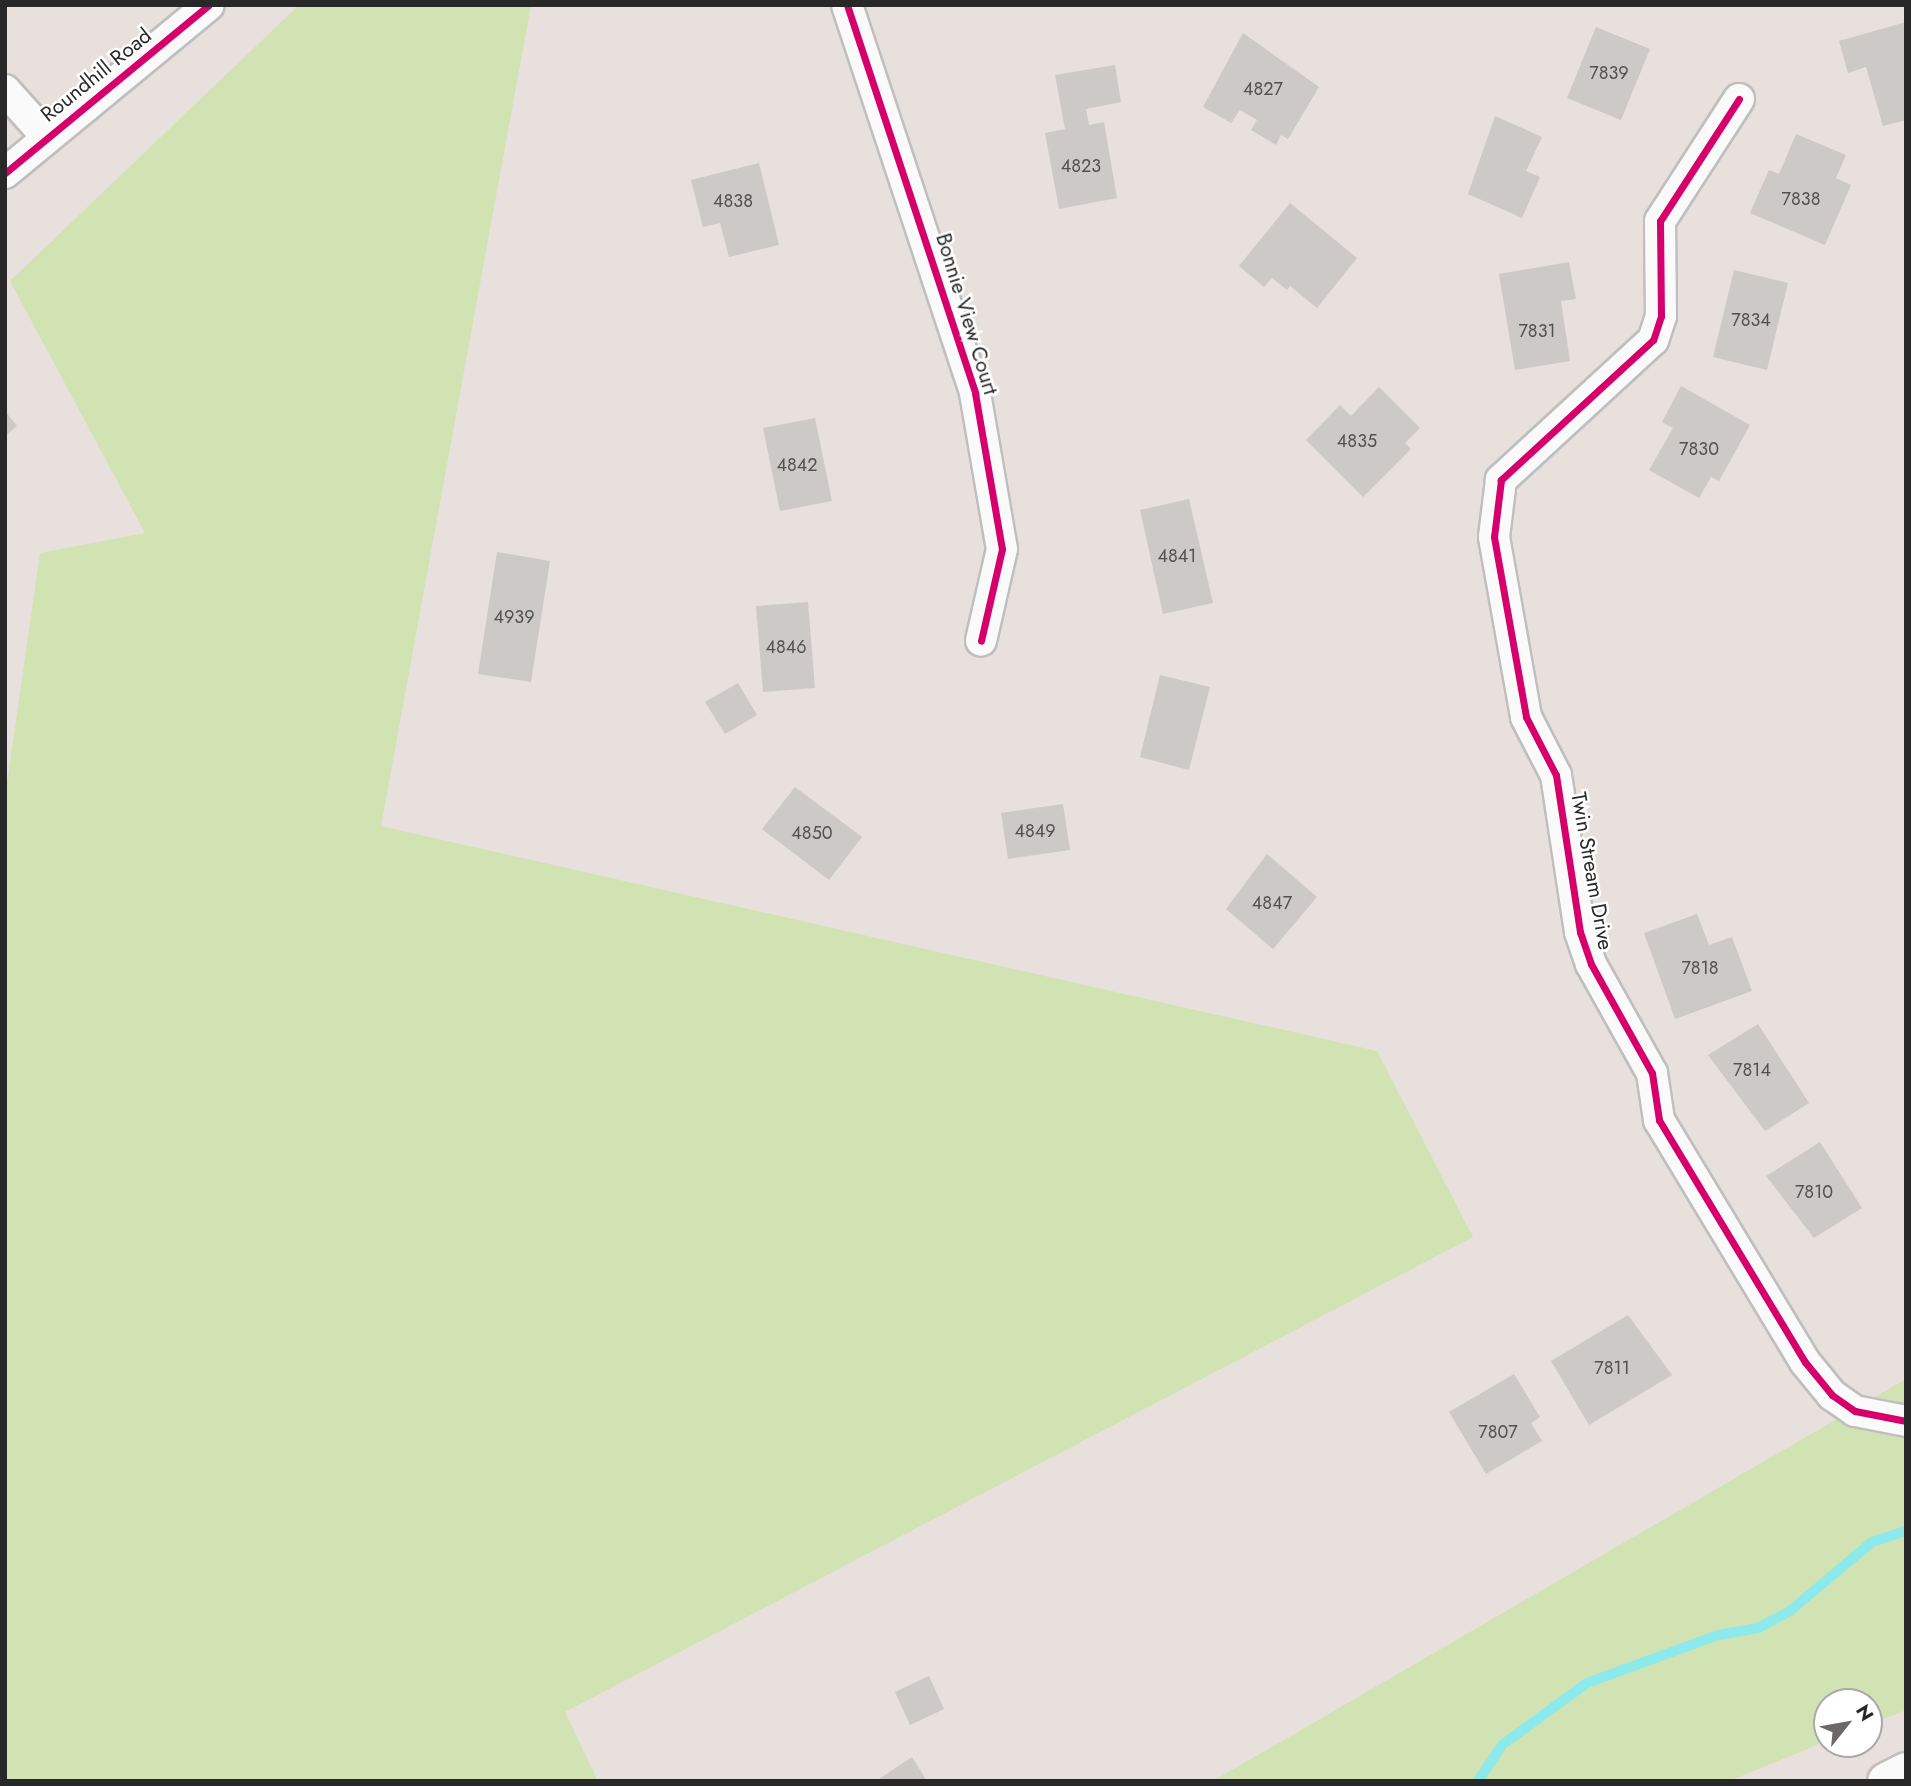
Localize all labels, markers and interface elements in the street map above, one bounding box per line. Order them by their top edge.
street label: Roundhill Road [36,23,156,127]
house number: 7839 [1589,62,1629,84]
house number: 4827 [1243,78,1283,100]
house number: 4823 [1061,155,1101,177]
house number: 7838 [1782,188,1820,210]
house number: 4838 [713,190,753,212]
street label: Bonnie View Court [930,230,1004,398]
house number: 7834 [1731,309,1771,331]
house number: 7831 [1518,320,1556,342]
house number: 4835 [1337,430,1377,452]
house number: 7830 [1679,438,1719,460]
house number: 4842 [776,454,818,476]
house number: 4841 [1158,545,1196,567]
house number: 4939 [493,606,535,628]
house number: 4846 [765,636,807,658]
street label: Twin Stream Drive [1566,790,1618,952]
house number: 4849 [1014,820,1056,842]
house number: 4850 [791,822,833,844]
house number: 4847 [1252,892,1292,914]
house number: 7818 [1681,957,1719,979]
house number: 7814 [1733,1059,1771,1081]
house number: 7810 [1795,1181,1833,1203]
house number: 7811 [1594,1357,1630,1379]
house number: 7807 [1478,1421,1518,1443]
north arrow [1813,1688,1883,1758]
text: N [1849,1700,1880,1726]

